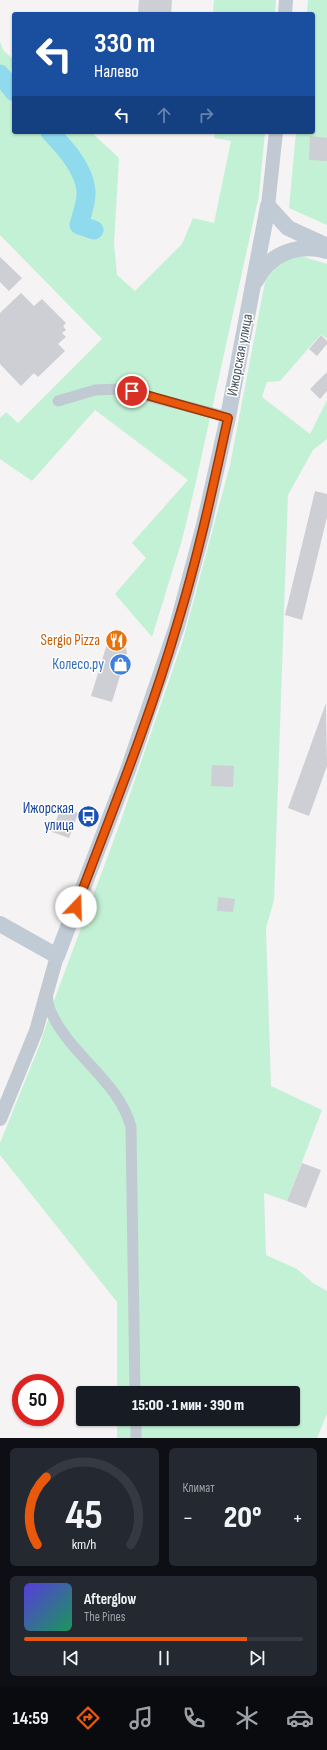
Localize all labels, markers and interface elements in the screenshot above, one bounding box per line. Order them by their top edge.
text: 330 m [94,27,155,60]
icon: left [28,28,80,80]
text: Налево [94,61,139,82]
icon: left [111,104,133,126]
icon: ahead [153,104,175,126]
icon: right [195,104,217,126]
street label: Ижорская улица [223,312,257,398]
pin [115,374,149,408]
icon: arrive [121,380,143,402]
restaurant icon: Sergio Pizza [103,627,129,653]
place label: Sergio Pizza [41,631,100,650]
shop icon: Колесо.ру [107,651,133,677]
place label: Колесо.ру [52,655,104,674]
place label: Ижорская улица [23,799,74,835]
bus stop icon: Ижорская улица [76,804,102,830]
position arrow [55,886,97,928]
speed limit sign: 50 [12,1374,64,1426]
text: 15:00 · 1 мин · 390 m [132,1396,244,1415]
text: Климат [183,1480,215,1496]
text: 45 [65,1491,103,1540]
text: 20° [224,1500,262,1536]
text: − [183,1505,193,1532]
text: + [292,1505,303,1532]
text: km/h [72,1536,97,1553]
text: Afterglow [84,1590,136,1609]
text: The Pines [84,1609,125,1625]
icon: previous [60,1647,82,1669]
icon: pause [153,1647,175,1669]
icon: next [246,1647,268,1669]
icon: directions [74,1704,102,1732]
icon: music [127,1704,155,1732]
icon: phone [180,1704,208,1732]
icon: climate [233,1704,261,1732]
icon: car [286,1704,314,1732]
text: 14:59 [13,1708,49,1729]

